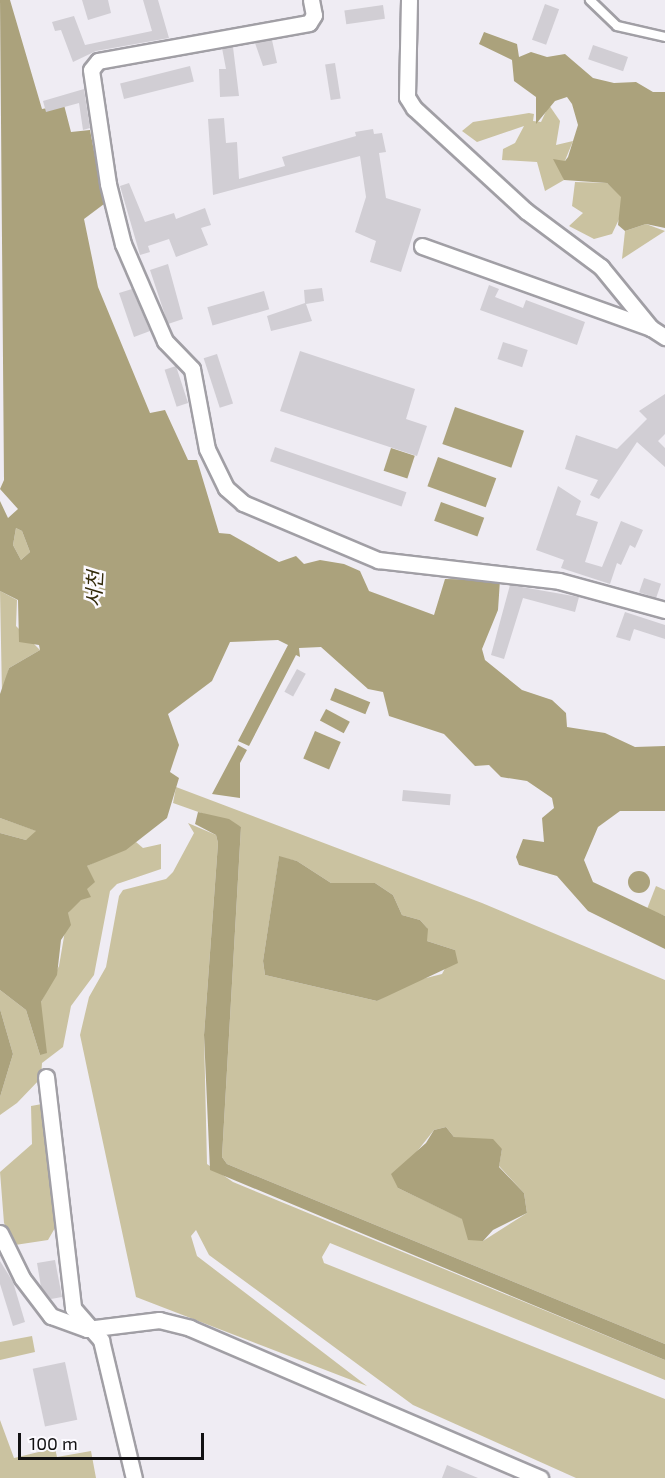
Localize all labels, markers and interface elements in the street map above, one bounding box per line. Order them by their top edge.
water label: 서천 [81,570,107,608]
scale bar [21,1421,207,1459]
text: 100 m [29,1432,78,1454]

